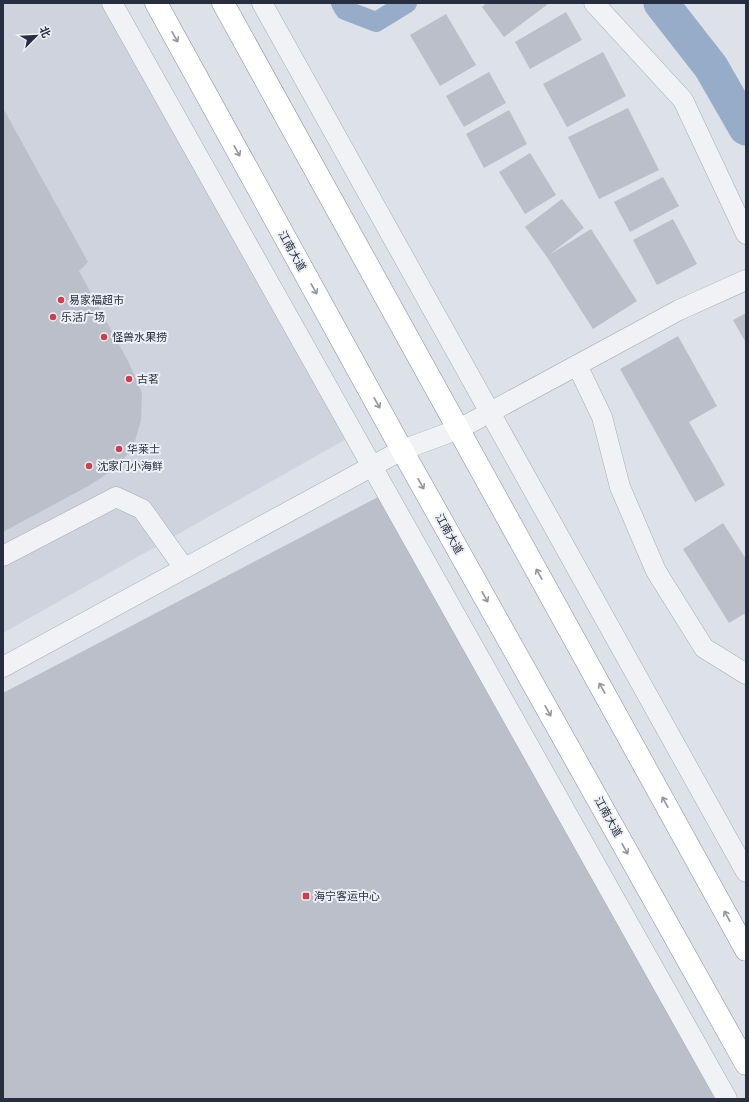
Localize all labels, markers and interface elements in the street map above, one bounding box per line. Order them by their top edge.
north arrow [16,16,56,56]
text: 北 [37,24,53,40]
one-way arrow [171,31,179,43]
one-way arrow [234,145,242,157]
street label: 江南大道 [276,229,308,273]
one-way arrow [310,283,318,295]
place label: 易家福超市 [69,294,124,307]
marker: 易家福超市 [56,295,66,305]
place label: 乐活广场 [61,311,105,324]
marker: 乐活广场 [48,312,58,322]
place label: 怪兽水果捞 [112,331,167,344]
marker: 怪兽水果捞 [99,332,109,342]
place label: 古茗 [137,373,159,386]
marker: 古茗 [124,374,134,384]
one-way arrow [373,397,381,409]
place label: 华莱士 [127,443,160,456]
marker: 华莱士 [114,444,124,454]
place label: 沈家门小海鲜 [97,460,163,473]
marker: 沈家门小海鲜 [84,461,94,471]
one-way arrow [418,478,426,490]
street label: 江南大道 [433,512,465,556]
one-way arrow [535,568,543,580]
one-way arrow [481,591,489,603]
one-way arrow [598,682,605,694]
one-way arrow [545,705,553,717]
street label: 江南大道 [592,795,624,839]
one-way arrow [660,796,668,808]
one-way arrow [622,843,630,855]
place label: 海宁客运中心 [314,890,380,903]
marker: 海宁客运中心 [301,891,311,901]
one-way arrow [723,910,731,922]

